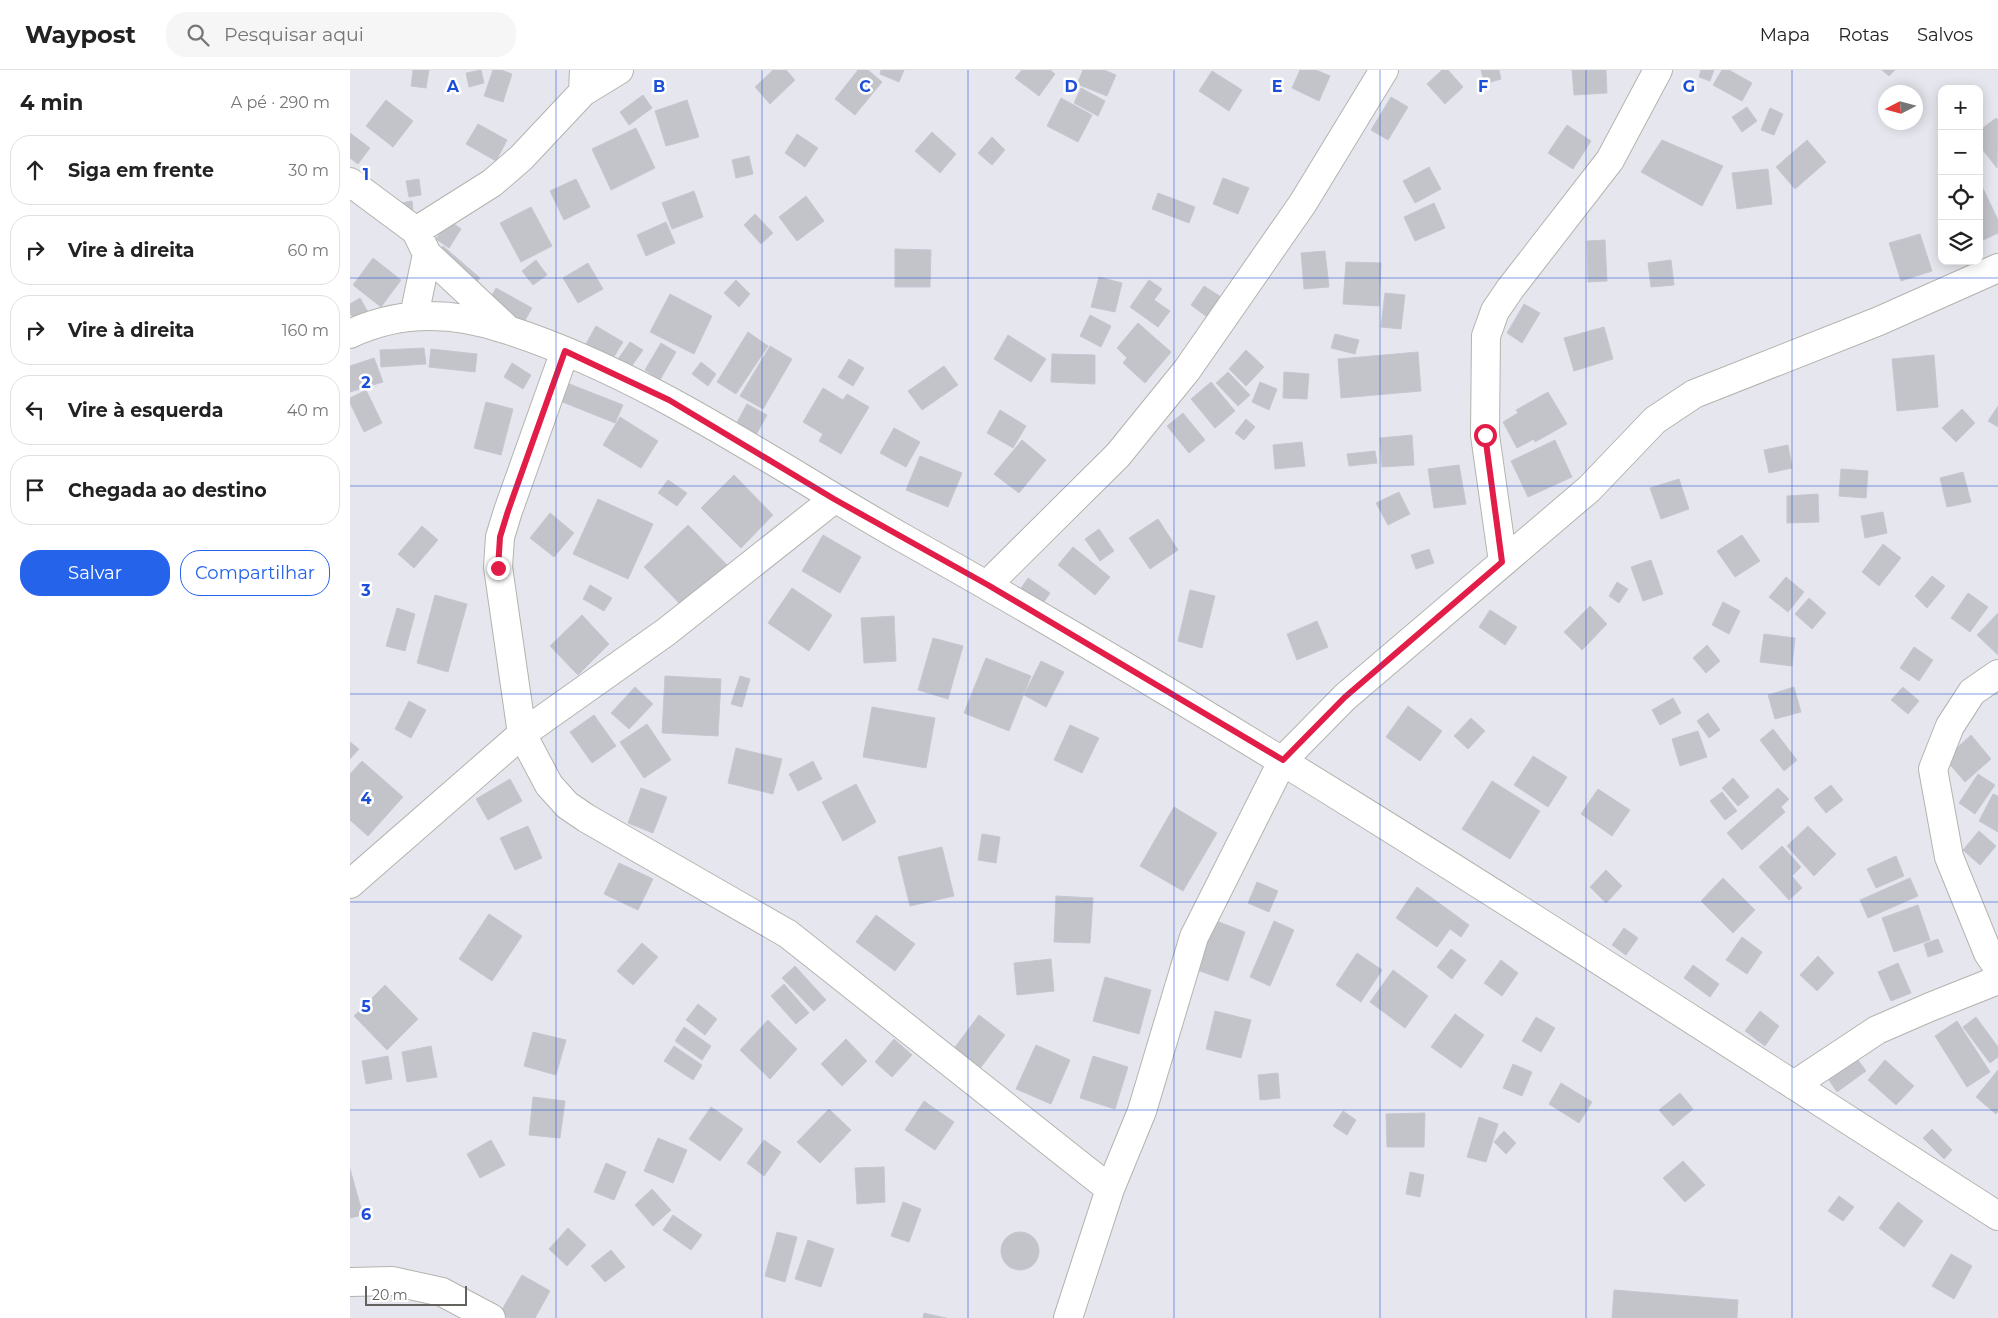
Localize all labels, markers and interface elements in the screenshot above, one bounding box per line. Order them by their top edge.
search box [166,12,516,57]
text: Waypost [25,20,136,49]
icon: search [184,21,212,49]
text: Pesquisar aqui [224,23,364,46]
text: Mapa [1760,24,1810,46]
text: Rotas [1838,24,1889,46]
text: Salvos [1917,24,1973,46]
text: A [446,77,460,96]
text: B [653,77,665,96]
text: C [859,77,871,96]
text: D [1064,77,1078,96]
text: E [1272,77,1282,96]
text: F [1478,77,1488,96]
text: G [1683,77,1695,96]
north arrow [1878,85,1923,130]
map controls [1938,85,1983,265]
button: + [1938,85,1983,130]
text: 4 min [20,90,83,115]
text: A pé · 290 m [231,93,330,112]
button: − [1938,130,1983,175]
icon: ahead [21,156,49,184]
text: Siga em frente [68,159,214,182]
text: 30 m [288,161,329,180]
text: 1 [363,165,369,184]
button: locate [1938,175,1983,220]
button: layers [1938,220,1983,265]
icon: right [21,236,49,264]
text: Vire à direita [68,239,195,262]
text: 60 m [287,241,329,260]
icon: right [21,316,49,344]
text: Vire à direita [68,319,195,342]
text: 160 m [282,321,329,340]
text: 2 [361,373,371,392]
icon: left [21,396,49,424]
text: Vire à esquerda [68,399,223,422]
text: 40 m [287,401,329,420]
route start [1474,424,1497,447]
icon: arrive [21,476,49,504]
text: Chegada ao destino [68,479,267,502]
button: Salvar [20,550,170,596]
button: Compartilhar [180,550,330,596]
route end [487,557,510,580]
text: 3 [360,581,371,600]
text: 4 [360,789,372,808]
text: 5 [361,997,371,1016]
text: 6 [361,1205,371,1224]
scale bar [365,1283,468,1306]
text: 20 m [372,1286,408,1304]

